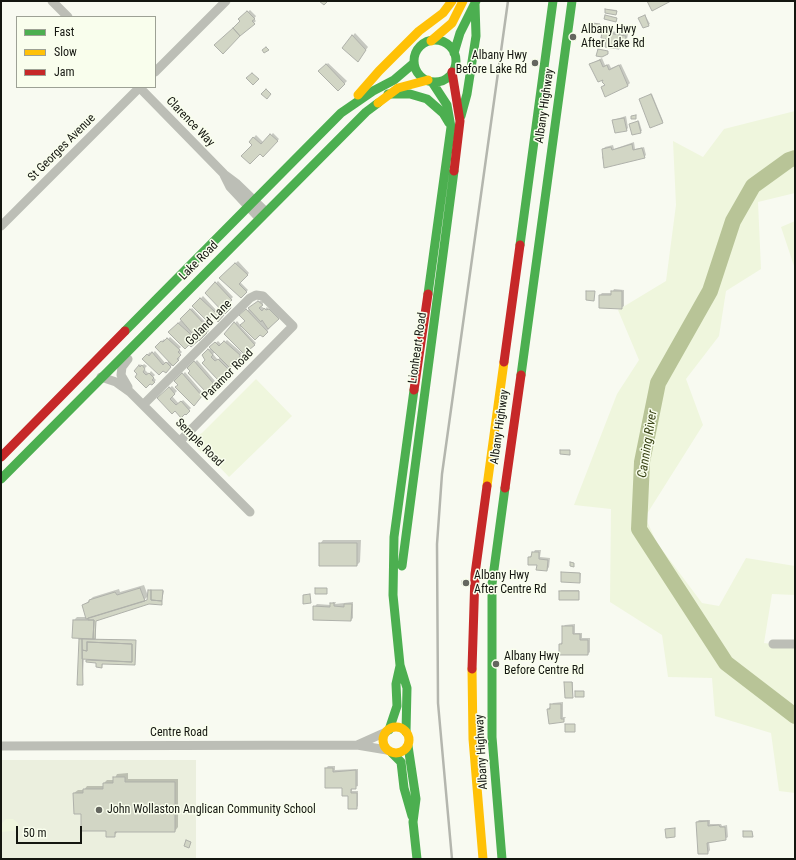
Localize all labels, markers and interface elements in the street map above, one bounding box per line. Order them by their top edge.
legend [16,16,156,88]
place label: Albany Hwy After Lake Rd [581,23,645,51]
text: Fast [54,25,74,39]
marker: Albany Hwy After Lake Rd [568,32,578,42]
text: Slow [54,45,77,59]
place label: Albany Hwy Before Lake Rd [456,49,527,77]
marker: Albany Hwy Before Lake Rd [530,58,540,68]
text: Jam [54,65,75,79]
street label: Albany Highway [533,68,557,144]
street label: Clarence Way [163,94,217,150]
street label: St Georges Avenue [25,111,99,185]
street label: Lake Road [177,239,221,283]
street label: Goland Lane [183,297,235,349]
street label: Lionheart Road [406,311,430,385]
street label: Paramor Road [199,346,257,404]
street label: Albany Highway [488,389,512,465]
water label: Canning River [635,409,661,479]
street label: Semple Road [172,416,226,470]
place label: Albany Hwy After Centre Rd [474,569,546,597]
marker: Albany Hwy After Centre Rd [461,578,471,588]
place label: Albany Hwy Before Centre Rd [504,650,584,678]
marker: Albany Hwy Before Centre Rd [491,659,501,669]
street label: Albany Highway [473,714,491,790]
street label: Centre Road [150,726,208,740]
place label: John Wollaston Anglican Community School [107,803,316,817]
marker: John Wollaston Anglican Community School [94,805,104,815]
scale bar [18,818,84,844]
text: 50 m [23,826,47,840]

